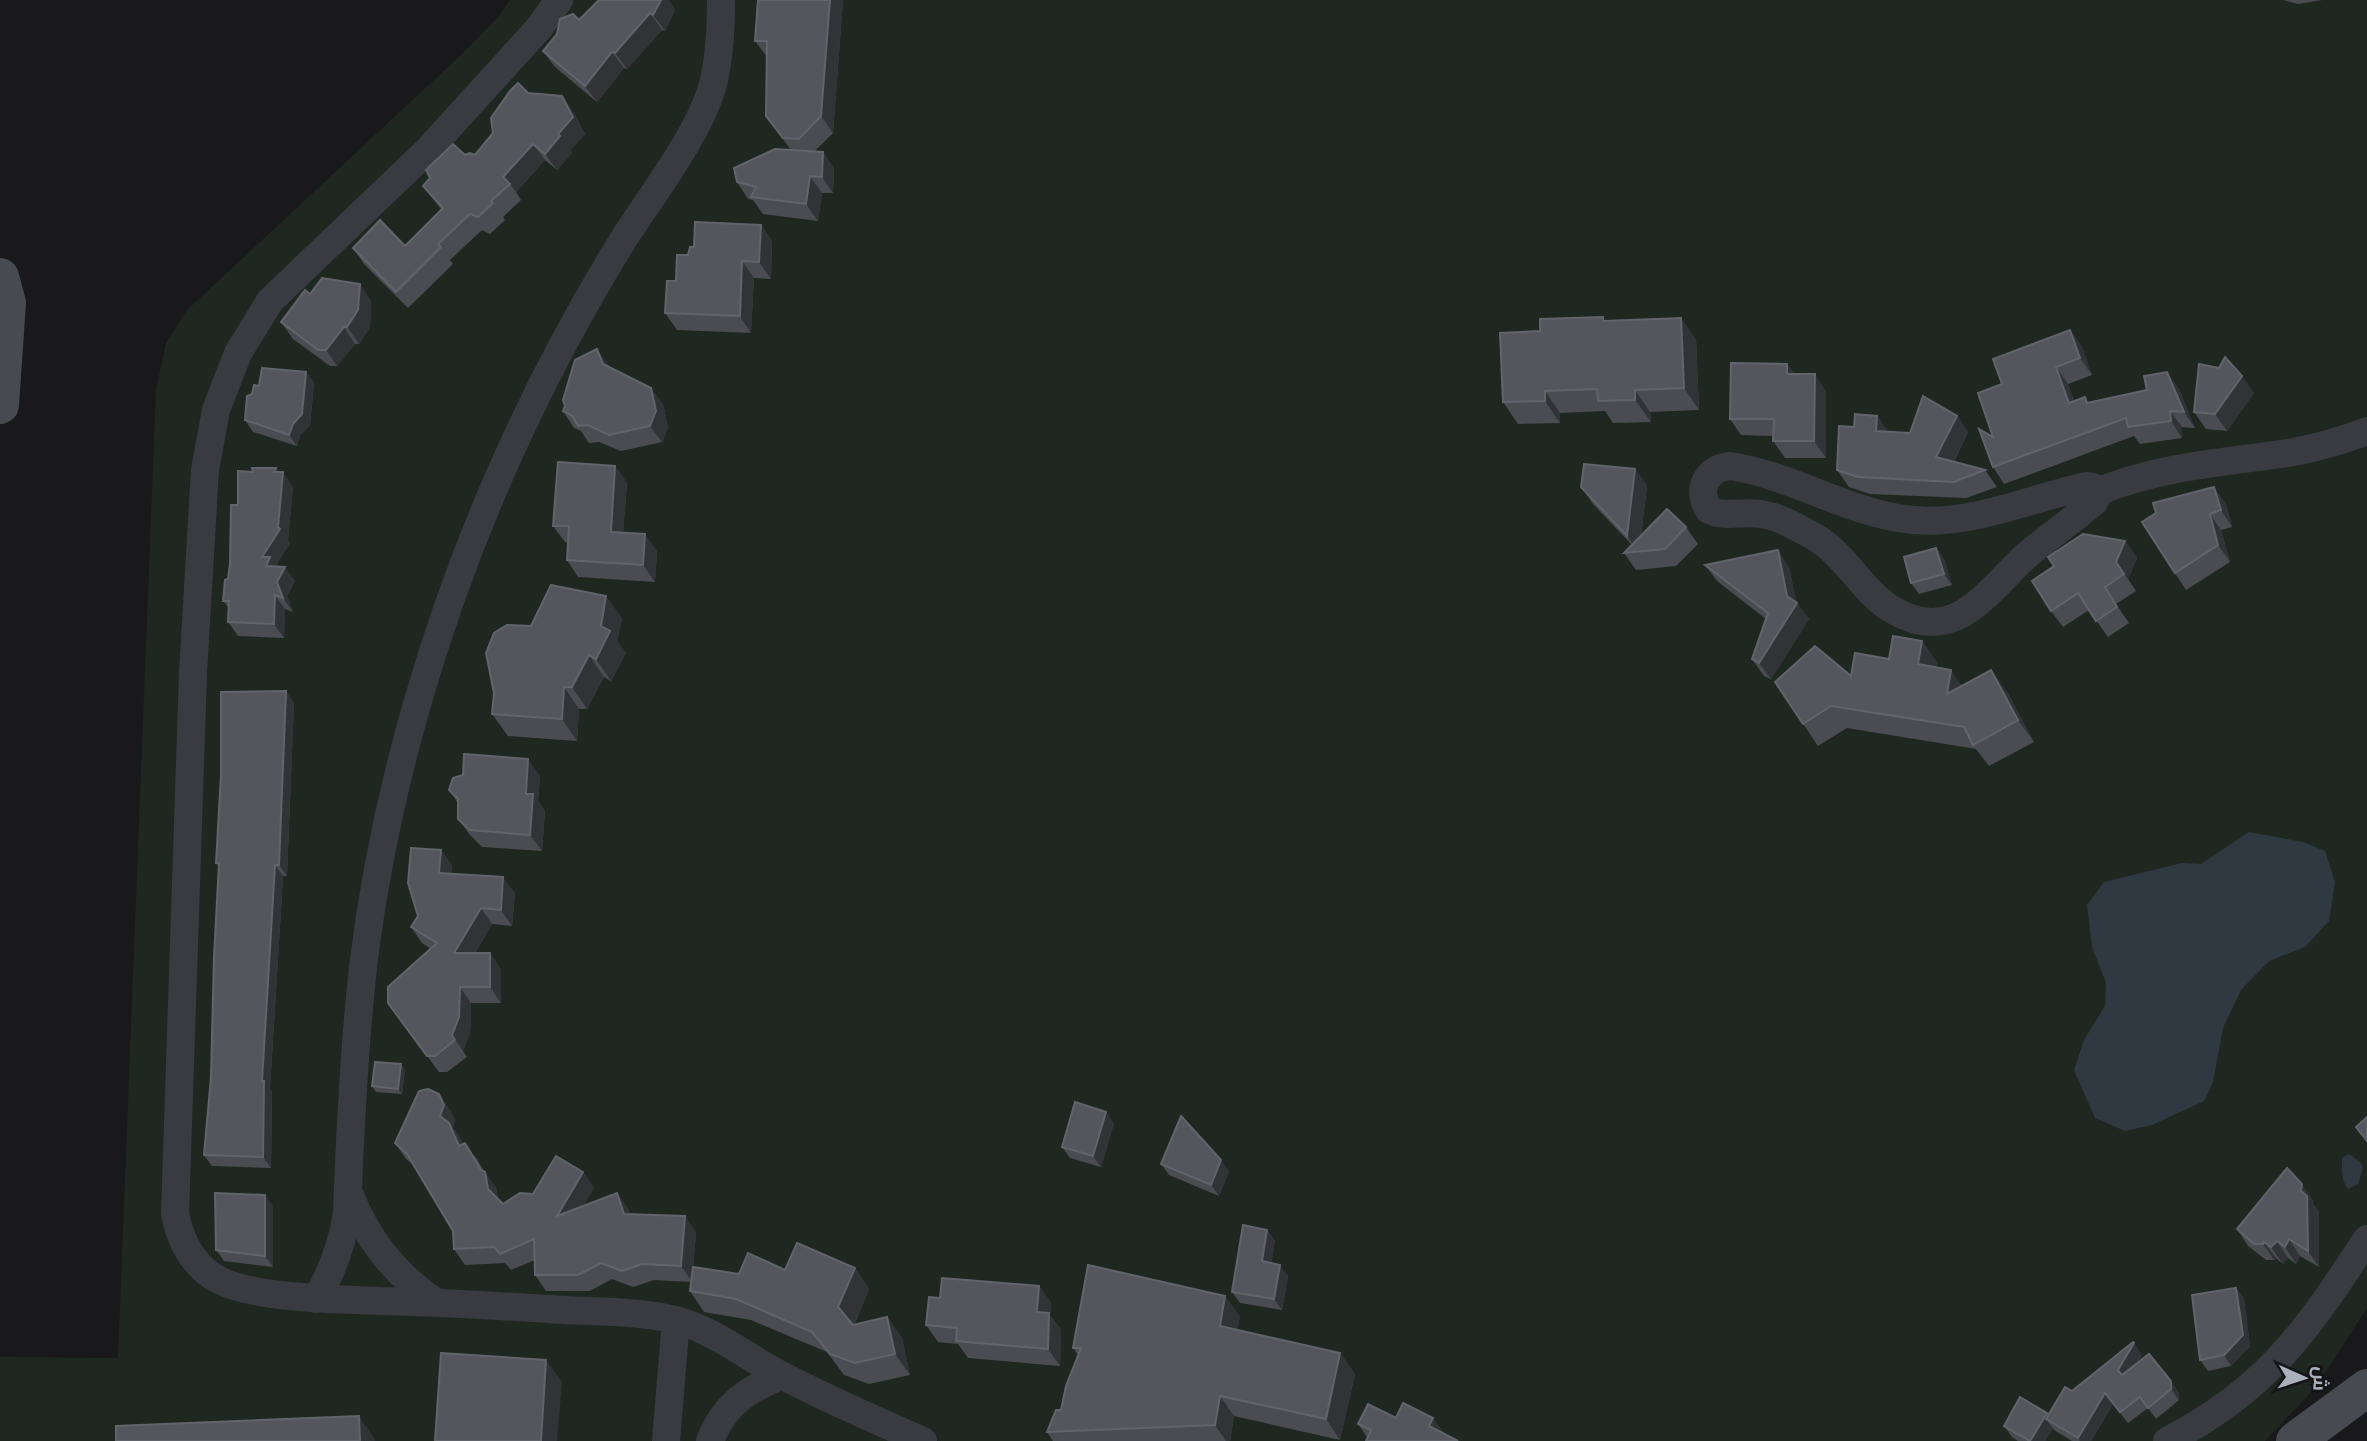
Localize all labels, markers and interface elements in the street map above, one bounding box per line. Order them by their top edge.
north arrow [2269,1343,2339,1413]
text: ش [2308,1366,2333,1392]

